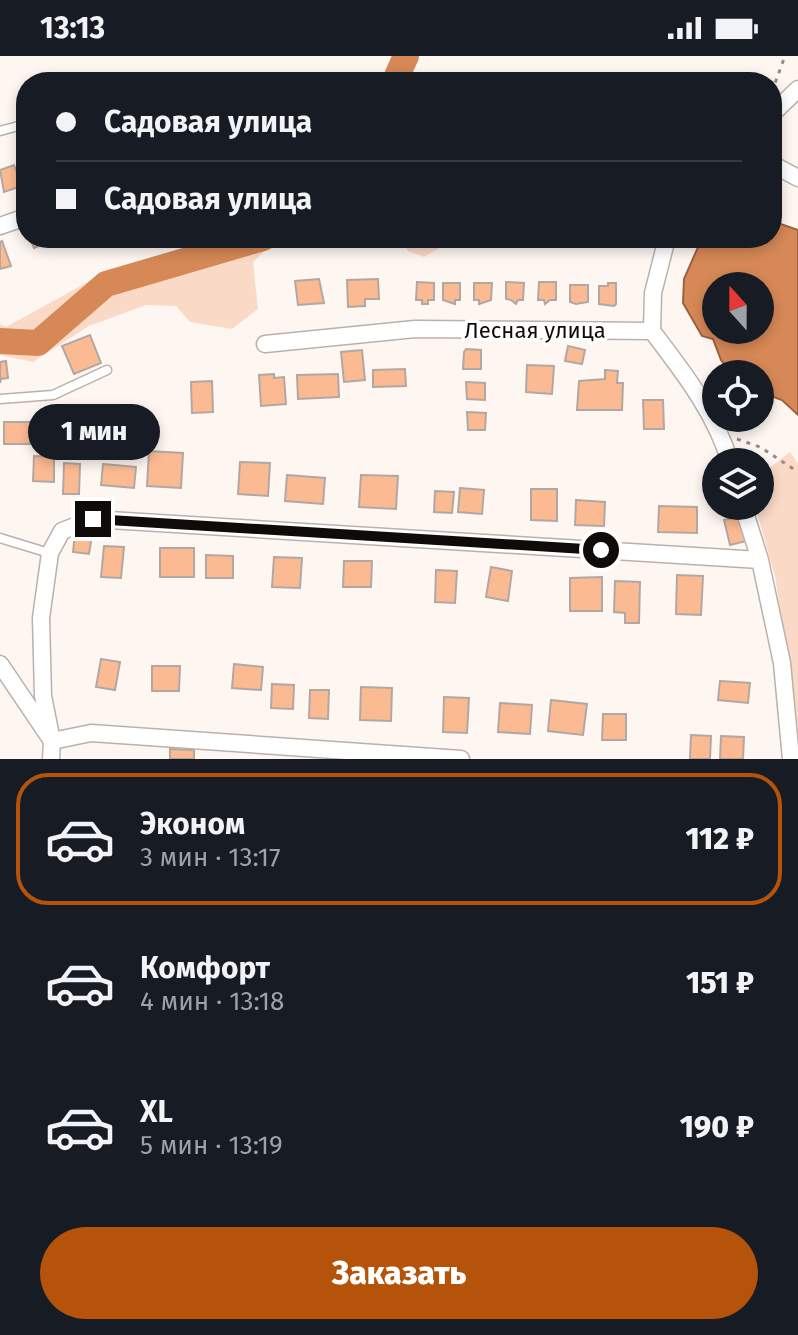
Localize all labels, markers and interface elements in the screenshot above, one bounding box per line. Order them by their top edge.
text: 13:13 [40,10,105,46]
text: Садовая улица [104,104,312,140]
text: Садовая улица [104,181,312,217]
north arrow [702,272,774,344]
map controls [702,272,774,520]
street label: Лесная улица [464,317,606,344]
button: locate [702,360,774,432]
callout: 1 мин [27,403,159,459]
text: 1 мин [61,416,127,447]
button: layers [702,448,774,520]
route end [75,501,111,537]
route start [583,532,619,568]
icon: car [44,803,116,875]
text: Эконом [140,806,245,842]
text: 112 ₽ [685,821,754,857]
text: 3 мин · 13:17 [140,842,281,873]
icon: car [44,947,116,1019]
text: Комфорт [140,950,270,986]
text: 151 ₽ [686,965,754,1001]
text: 4 мин · 13:18 [140,986,284,1017]
icon: car [44,1091,116,1163]
text: XL [140,1094,173,1130]
text: 190 ₽ [680,1109,754,1145]
text: 5 мин · 13:19 [140,1130,283,1161]
button: Заказать [40,1227,758,1319]

